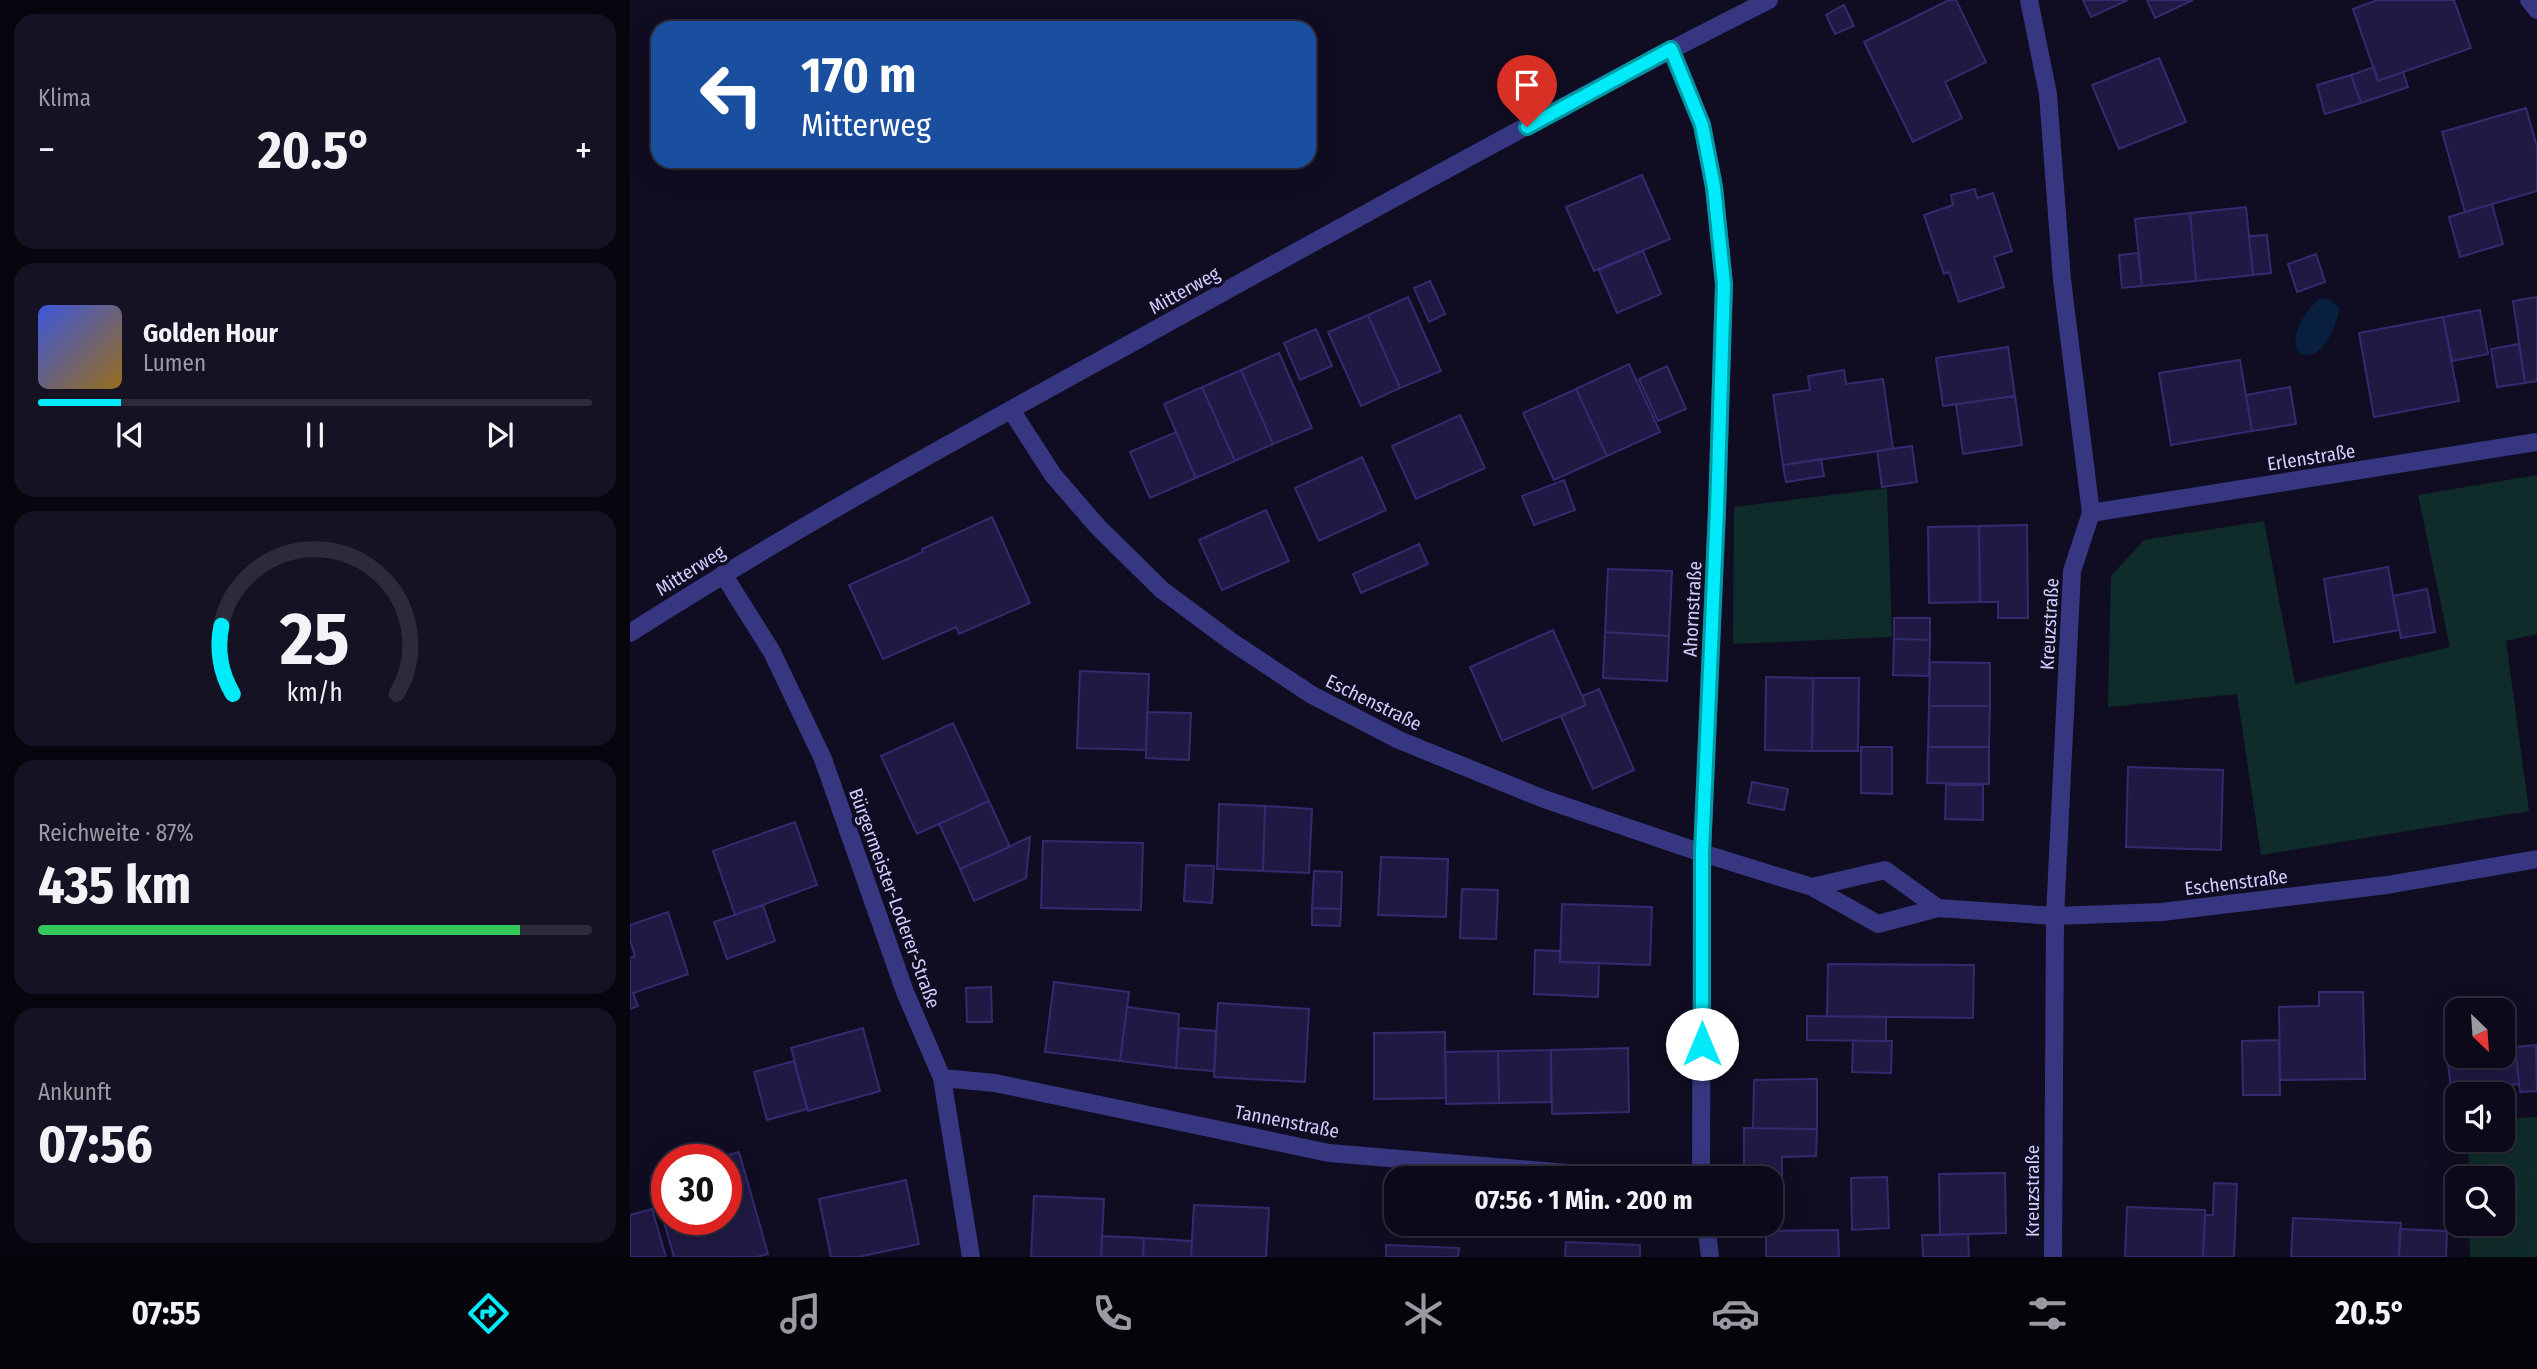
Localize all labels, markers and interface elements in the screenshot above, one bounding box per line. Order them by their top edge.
text: 170 m [801,46,917,105]
icon: left [686,49,777,140]
pin [1497,55,1557,127]
icon: arrive [1508,66,1546,104]
text: Klima [38,84,91,112]
text: Mitterweg [801,106,931,144]
text: 20.5° [258,119,372,182]
text: − [38,127,55,173]
text: + [575,127,592,173]
street label: Mitterweg [1145,262,1224,319]
text: Golden Hour [143,318,278,349]
text: Lumen [143,349,206,377]
icon: previous [111,416,149,454]
icon: pause [296,416,334,454]
icon: next [481,416,519,454]
street label: Erlenstraße [2265,439,2357,476]
street label: Mitterweg [651,540,729,601]
street label: Ahornstraße [1679,561,1706,657]
street label: Kreuzstraße [2036,577,2063,671]
text: 25 [279,597,350,684]
street label: Eschenstraße [1322,669,1425,736]
text: km/h [287,678,343,708]
street label: Bürgermeister-Loderer-Straße [844,785,945,1011]
text: Reichweite · 87% [38,819,194,847]
text: 435 km [38,854,191,917]
street label: Eschenstraße [2183,865,2289,900]
north arrow [2445,998,2515,1068]
map controls [2445,998,2515,1236]
position arrow [1665,1007,1739,1081]
text: Ankunft [38,1078,112,1106]
button: sound [2445,1082,2515,1152]
street label: Tannenstraße [1233,1100,1341,1143]
text: 07:56 [38,1113,153,1176]
speed limit sign: 30 [651,1144,742,1235]
street label: Kreuzstraße [2021,1145,2044,1237]
button: search [2445,1166,2515,1236]
text: 07:56 · 1 Min. · 200 m [1475,1185,1692,1216]
icon: directions [464,1289,513,1338]
icon: music [776,1289,825,1338]
icon: phone [1088,1289,1137,1338]
icon: climate [1399,1289,1448,1338]
icon: car [1711,1289,1760,1338]
icon: filters [2023,1289,2072,1338]
text: 07:55 [131,1294,201,1332]
text: 20.5° [2335,1294,2406,1332]

